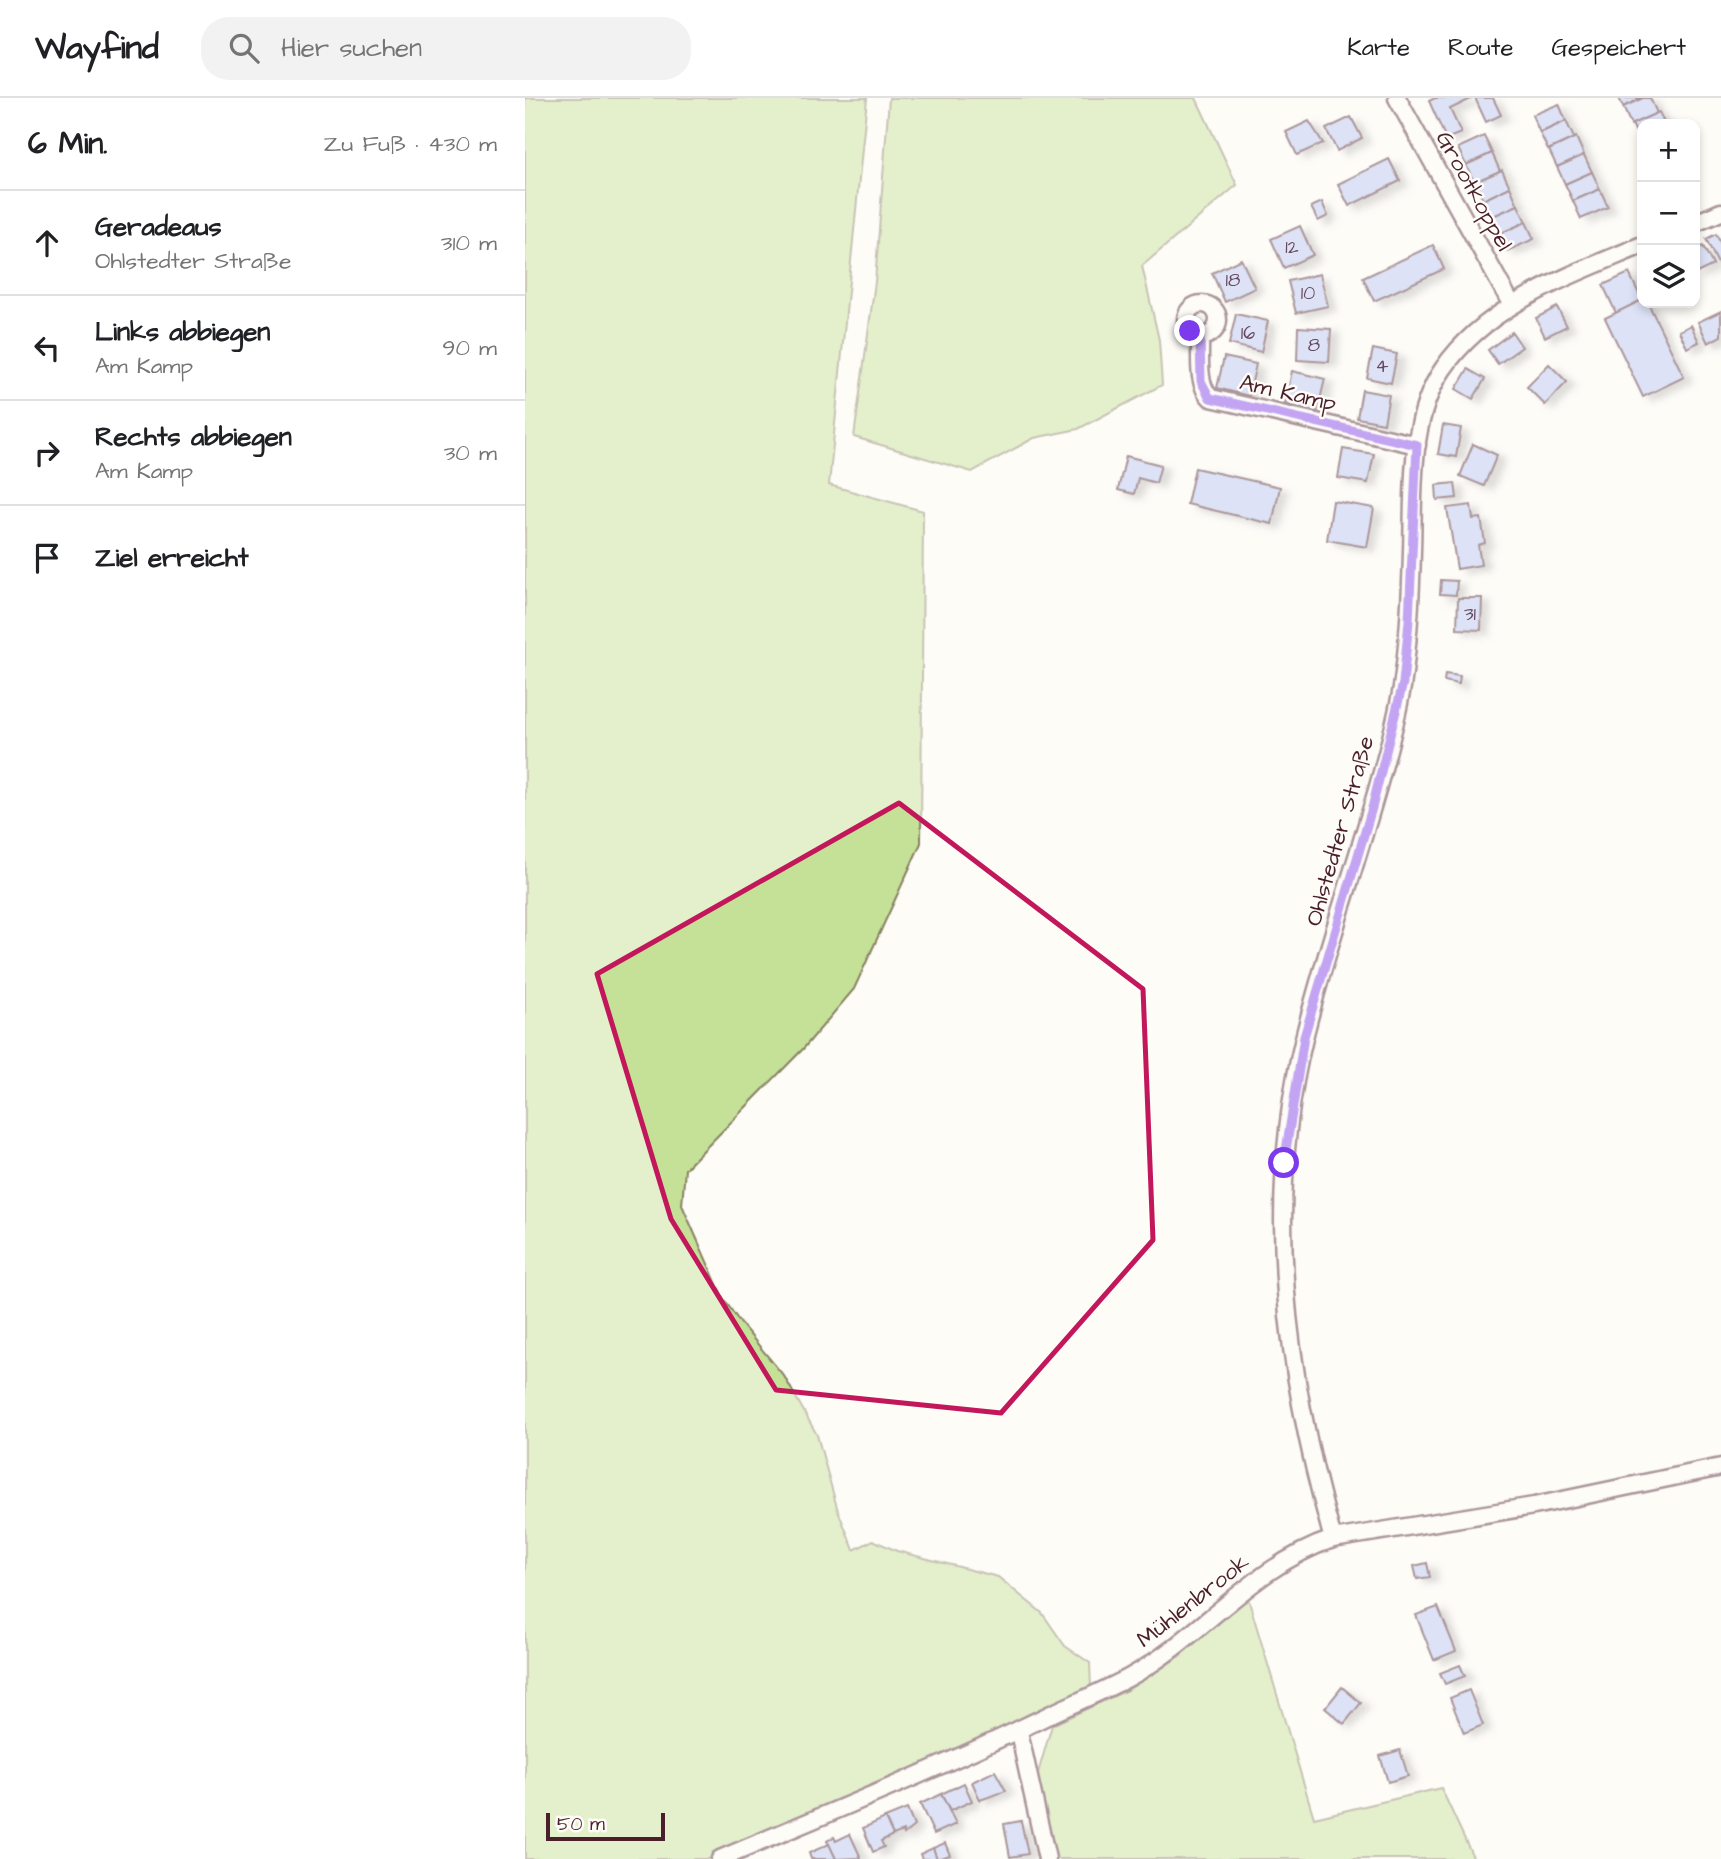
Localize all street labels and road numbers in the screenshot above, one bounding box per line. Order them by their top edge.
street label: Grootkoppel [1428,125,1520,257]
street label: Am Kamp [1237,366,1340,420]
street label: Ohlstedter Straße [1298,732,1382,930]
street label: Mühlenbrook [1130,1547,1256,1655]

